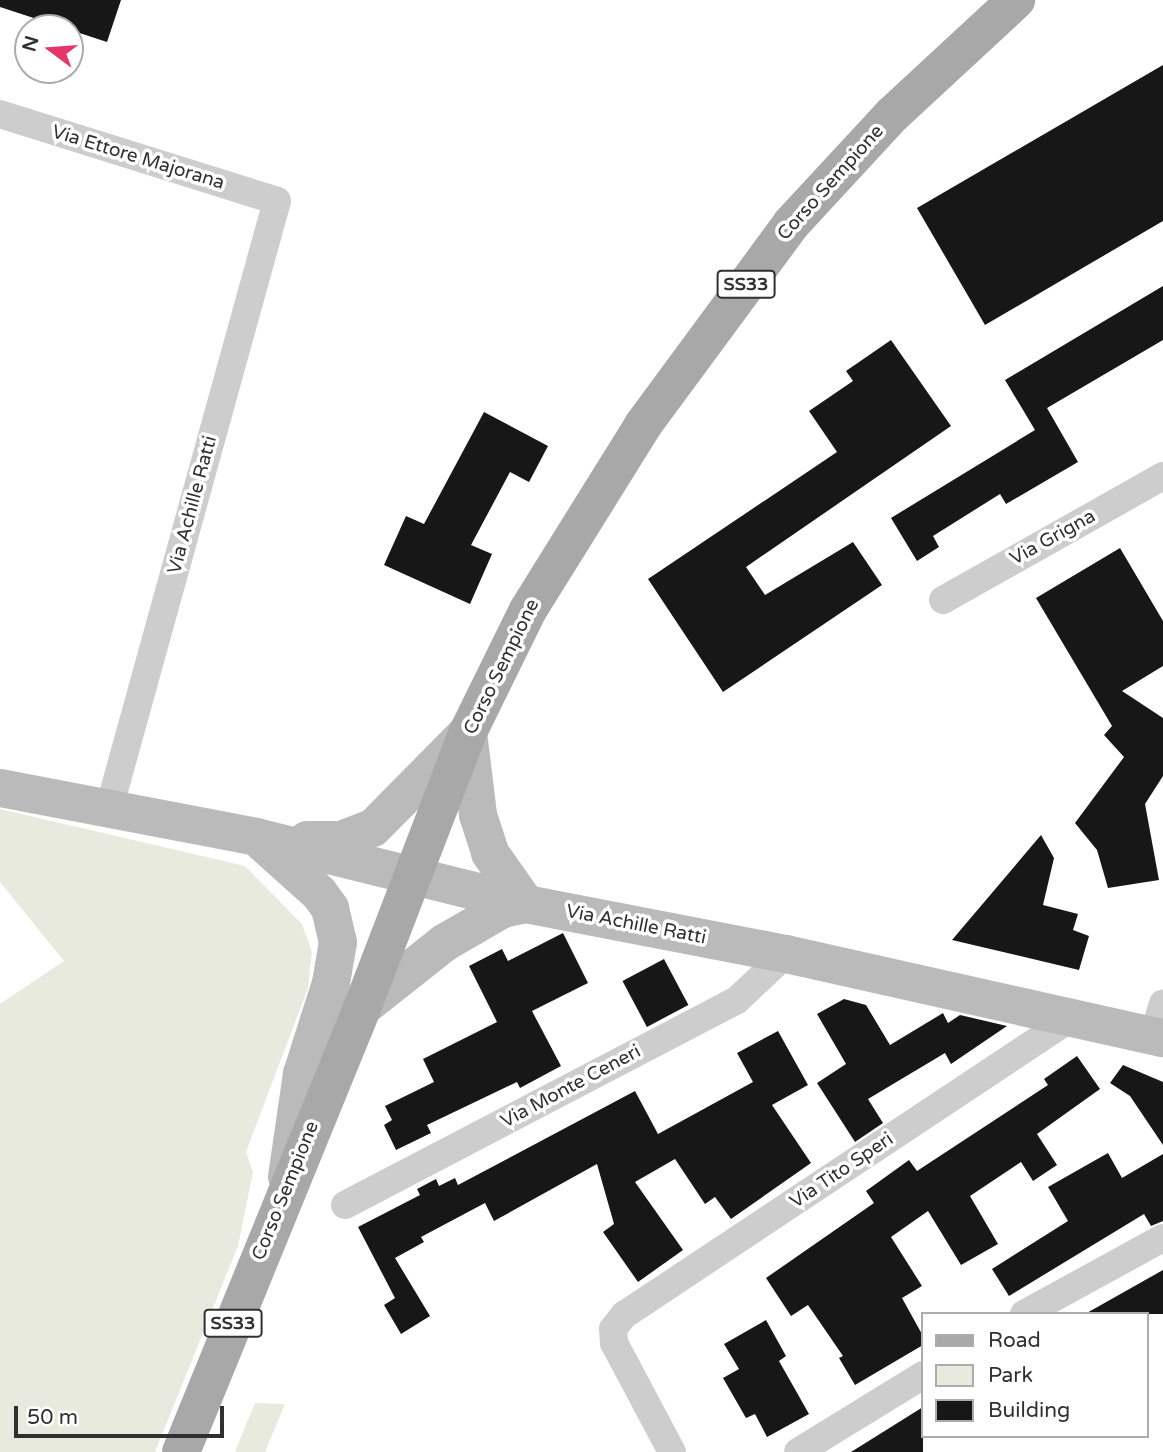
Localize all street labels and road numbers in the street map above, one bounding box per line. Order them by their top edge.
street label: Corso Sempione [773,120,889,246]
street label: Via Ettore Majorana [49,121,227,195]
road number: SS33 [716,270,776,298]
street label: Via Achille Ratti [164,433,222,577]
street label: Via Grigna [1006,505,1100,571]
street label: Corso Sempione [459,596,545,738]
street label: Via Achille Ratti [564,900,708,950]
street label: Via Monte Ceneri [497,1041,645,1133]
street label: Corso Sempione [248,1118,324,1264]
street label: Via Tito Speri [786,1128,898,1214]
road number: SS33 [203,1308,263,1338]

